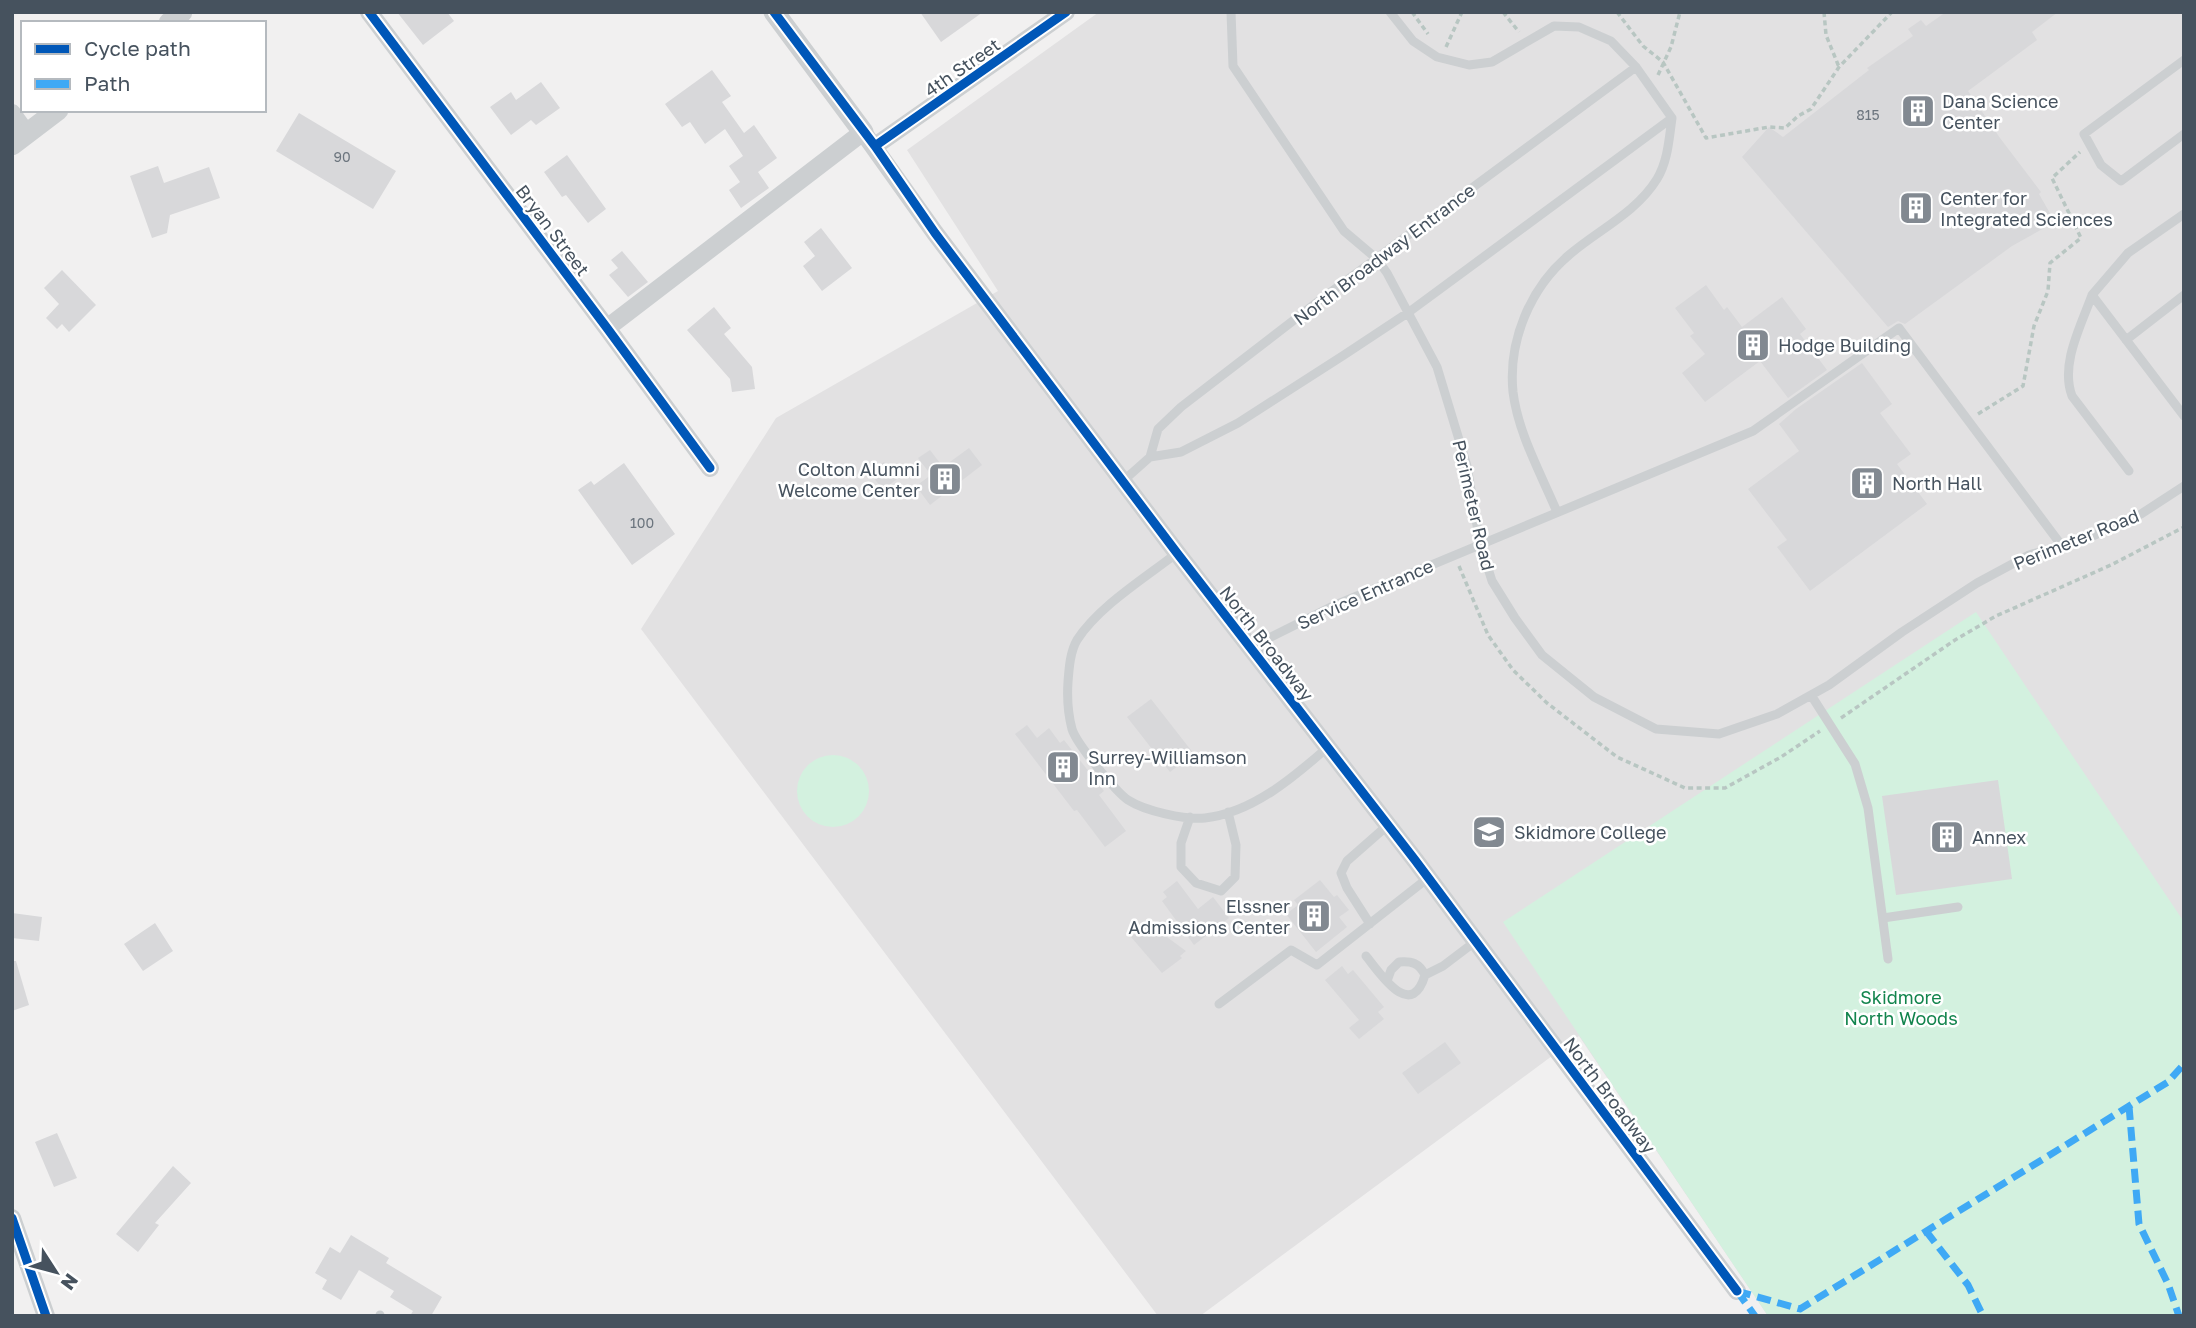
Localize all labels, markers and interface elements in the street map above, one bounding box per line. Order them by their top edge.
legend [21,21,266,112]
street label: 4th Street [920,33,1004,101]
text: Cycle path [84,35,191,61]
text: Path [84,70,131,96]
place label: Dana Science Center [1942,90,2058,133]
building icon: Dana Science Center [1899,92,1937,130]
house number: 815 [1856,106,1880,123]
house number: 90 [333,148,351,165]
street label: North Broadway Entrance [1289,179,1479,329]
street label: Bryan Street [512,180,594,280]
place label: Center for Integrated Sciences [1940,187,2113,230]
building icon: Center for Integrated Sciences [1897,189,1935,227]
building icon: Hodge Building [1734,326,1772,364]
place label: Hodge Building [1778,334,1911,356]
street label: Perimeter Road [1448,437,1500,573]
place label: Colton Alumni Welcome Center [778,458,920,501]
building icon: Colton Alumni Welcome Center [926,460,964,498]
building icon: North Hall [1848,464,1886,502]
place label: North Hall [1892,472,1982,494]
street label: Perimeter Road [2010,504,2142,574]
house number: 100 [630,514,654,531]
street label: Service Entrance [1294,554,1436,634]
street label: North Broadway [1215,581,1319,705]
place label: Surrey-Williamson Inn [1088,746,1247,789]
building icon: Surrey-Williamson Inn [1044,748,1082,786]
school or university icon: Skidmore College [1470,813,1508,851]
building icon: Annex [1928,818,1966,856]
place label: Skidmore College [1514,821,1666,843]
place label: Annex [1972,826,2026,848]
place label: Elssner Admissions Center [1128,895,1290,938]
building icon: Elssner Admissions Center [1295,897,1333,935]
park label: Skidmore North Woods [1844,986,1958,1029]
street label: North Broadway [1559,1033,1661,1157]
north arrow [21,1237,91,1307]
text: N [57,1270,84,1295]

